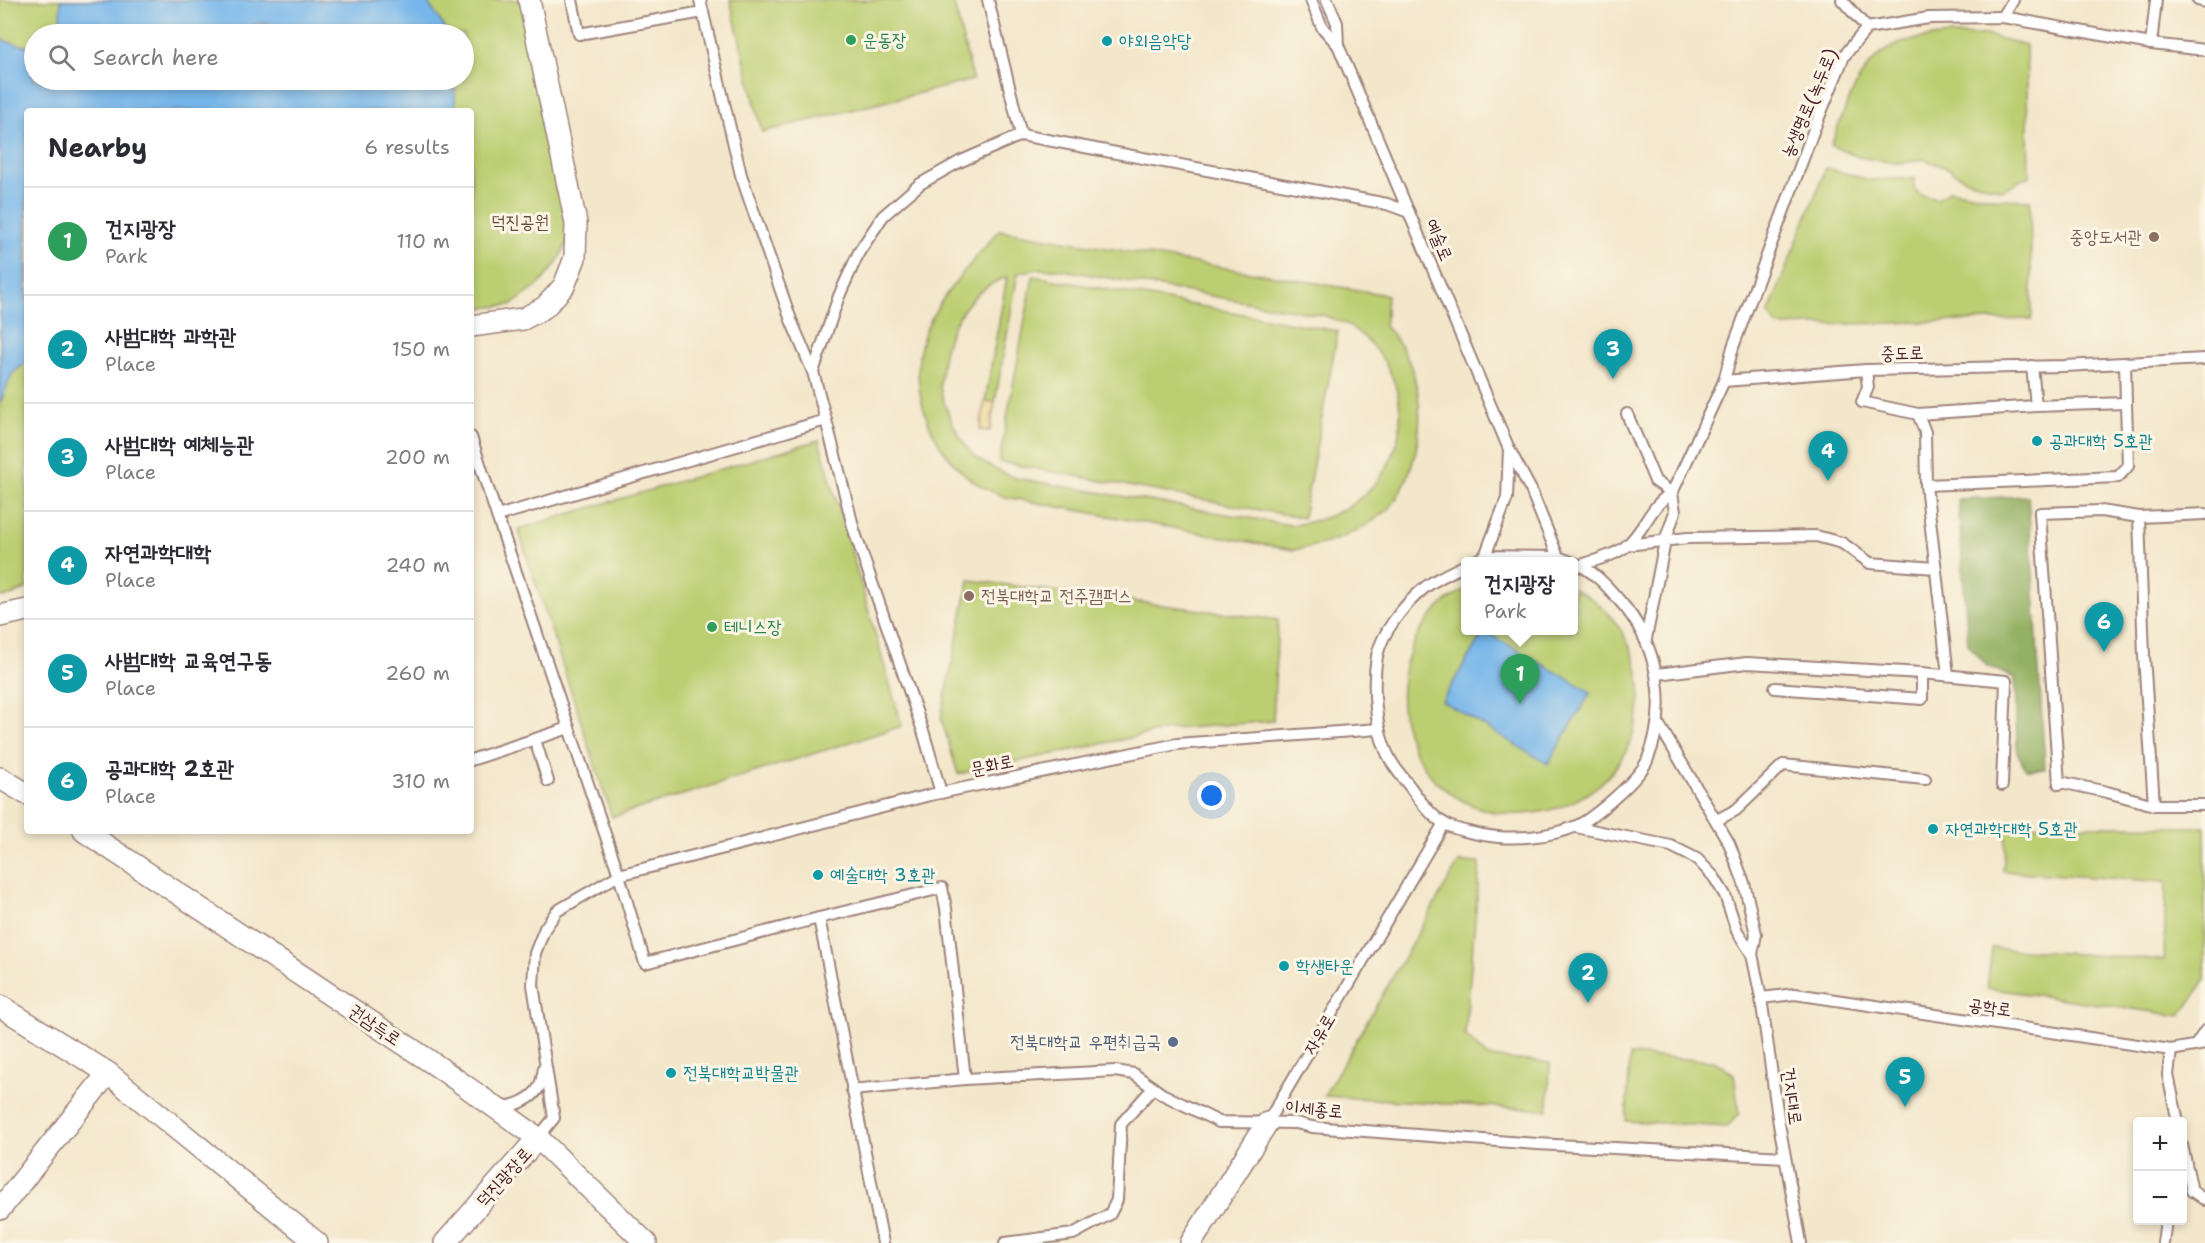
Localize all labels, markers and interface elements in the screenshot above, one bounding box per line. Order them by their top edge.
search box [24,24,474,90]
place label: 운동장 [863,28,906,52]
place label: 야외음악당 [1119,29,1192,53]
marker: 운동장 [844,33,858,47]
marker: 야외음악당 [1100,34,1114,48]
icon: search [45,41,78,74]
text: Search here [93,43,219,72]
street label: 농생명로(녹두로) [1775,45,1843,161]
text: Nearby [48,130,147,165]
text: 6 results [364,134,450,160]
park label: 덕진공원 [491,210,549,234]
text: 건지광장 [105,214,176,243]
street label: 예술로 [1419,215,1459,265]
place label: 중앙도서관 [2070,225,2142,249]
text: 1 [63,228,72,254]
text: 110 m [396,228,450,254]
marker: 중앙도서관 [2147,230,2161,244]
text: Park [105,243,148,269]
text: 사범대학 과학관 [105,322,237,351]
pin: 3 [1594,330,1632,379]
text: 2 [61,336,75,362]
text: 150 m [392,336,450,362]
street label: 중도로 [1880,341,1924,365]
text: Place [105,351,156,377]
place label: 공과대학 5호관 [2049,429,2153,453]
text: 사범대학 예체능관 [105,430,254,459]
pin: 4 [1808,432,1848,481]
marker: 공과대학 5호관 [2030,434,2044,448]
text: 3 [61,444,75,470]
text: 200 m [385,444,450,470]
text: Place [105,459,156,485]
text: 자연과학대학 [105,538,211,567]
text: 4 [61,552,75,578]
text: 240 m [385,552,450,578]
popup [1461,557,1578,635]
text: Place [105,567,156,593]
text: 건지광장 [1484,569,1555,598]
place label: 전북대학교 전주캠퍼스 [981,584,1132,608]
marker: 전북대학교 전주캠퍼스 [962,589,976,603]
text: Park [1484,598,1527,624]
pin: 6 [2084,602,2124,652]
place label: 테니스장 [724,615,782,639]
marker: 테니스장 [705,620,719,634]
text: 사범대학 교육연구동 [105,646,272,675]
pin: 1 [1500,654,1540,704]
text: 5 [61,660,74,686]
text: 260 m [385,660,450,686]
text: Place [105,675,156,701]
street label: 문화로 [968,749,1016,781]
text: 공과대학 2호관 [105,754,234,783]
text: 6 [61,768,75,794]
text: 310 m [391,768,450,794]
your location [1197,781,1226,810]
text: Place [105,783,156,809]
place label: 자연과학대학 5호관 [1945,817,2078,841]
marker: 자연과학대학 5호관 [1926,822,1940,836]
place label: 예술대학 3호관 [830,863,936,887]
marker: 예술대학 3호관 [811,868,825,882]
place label: 학생타운 [1296,954,1354,978]
pin: 2 [1568,954,1608,1003]
marker: 학생타운 [1277,959,1291,973]
street label: 공학로 [1967,992,2013,1022]
street label: 권삼득로 [344,999,406,1051]
street label: 자유로 [1298,1009,1340,1059]
place label: 전북대학교 우편취급국 [1010,1030,1161,1054]
marker: 전북대학교 우편취급국 [1166,1035,1180,1049]
pin: 5 [1886,1058,1924,1107]
place label: 전북대학교박물관 [683,1061,799,1085]
marker: 전북대학교박물관 [664,1066,678,1080]
street label: 건지대로 [1776,1066,1808,1126]
street label: 이세종로 [1284,1095,1344,1123]
map controls [2133,1117,2187,1225]
button: + [2133,1117,2187,1171]
street label: 덕진광장로 [471,1142,537,1212]
button: − [2133,1171,2187,1225]

